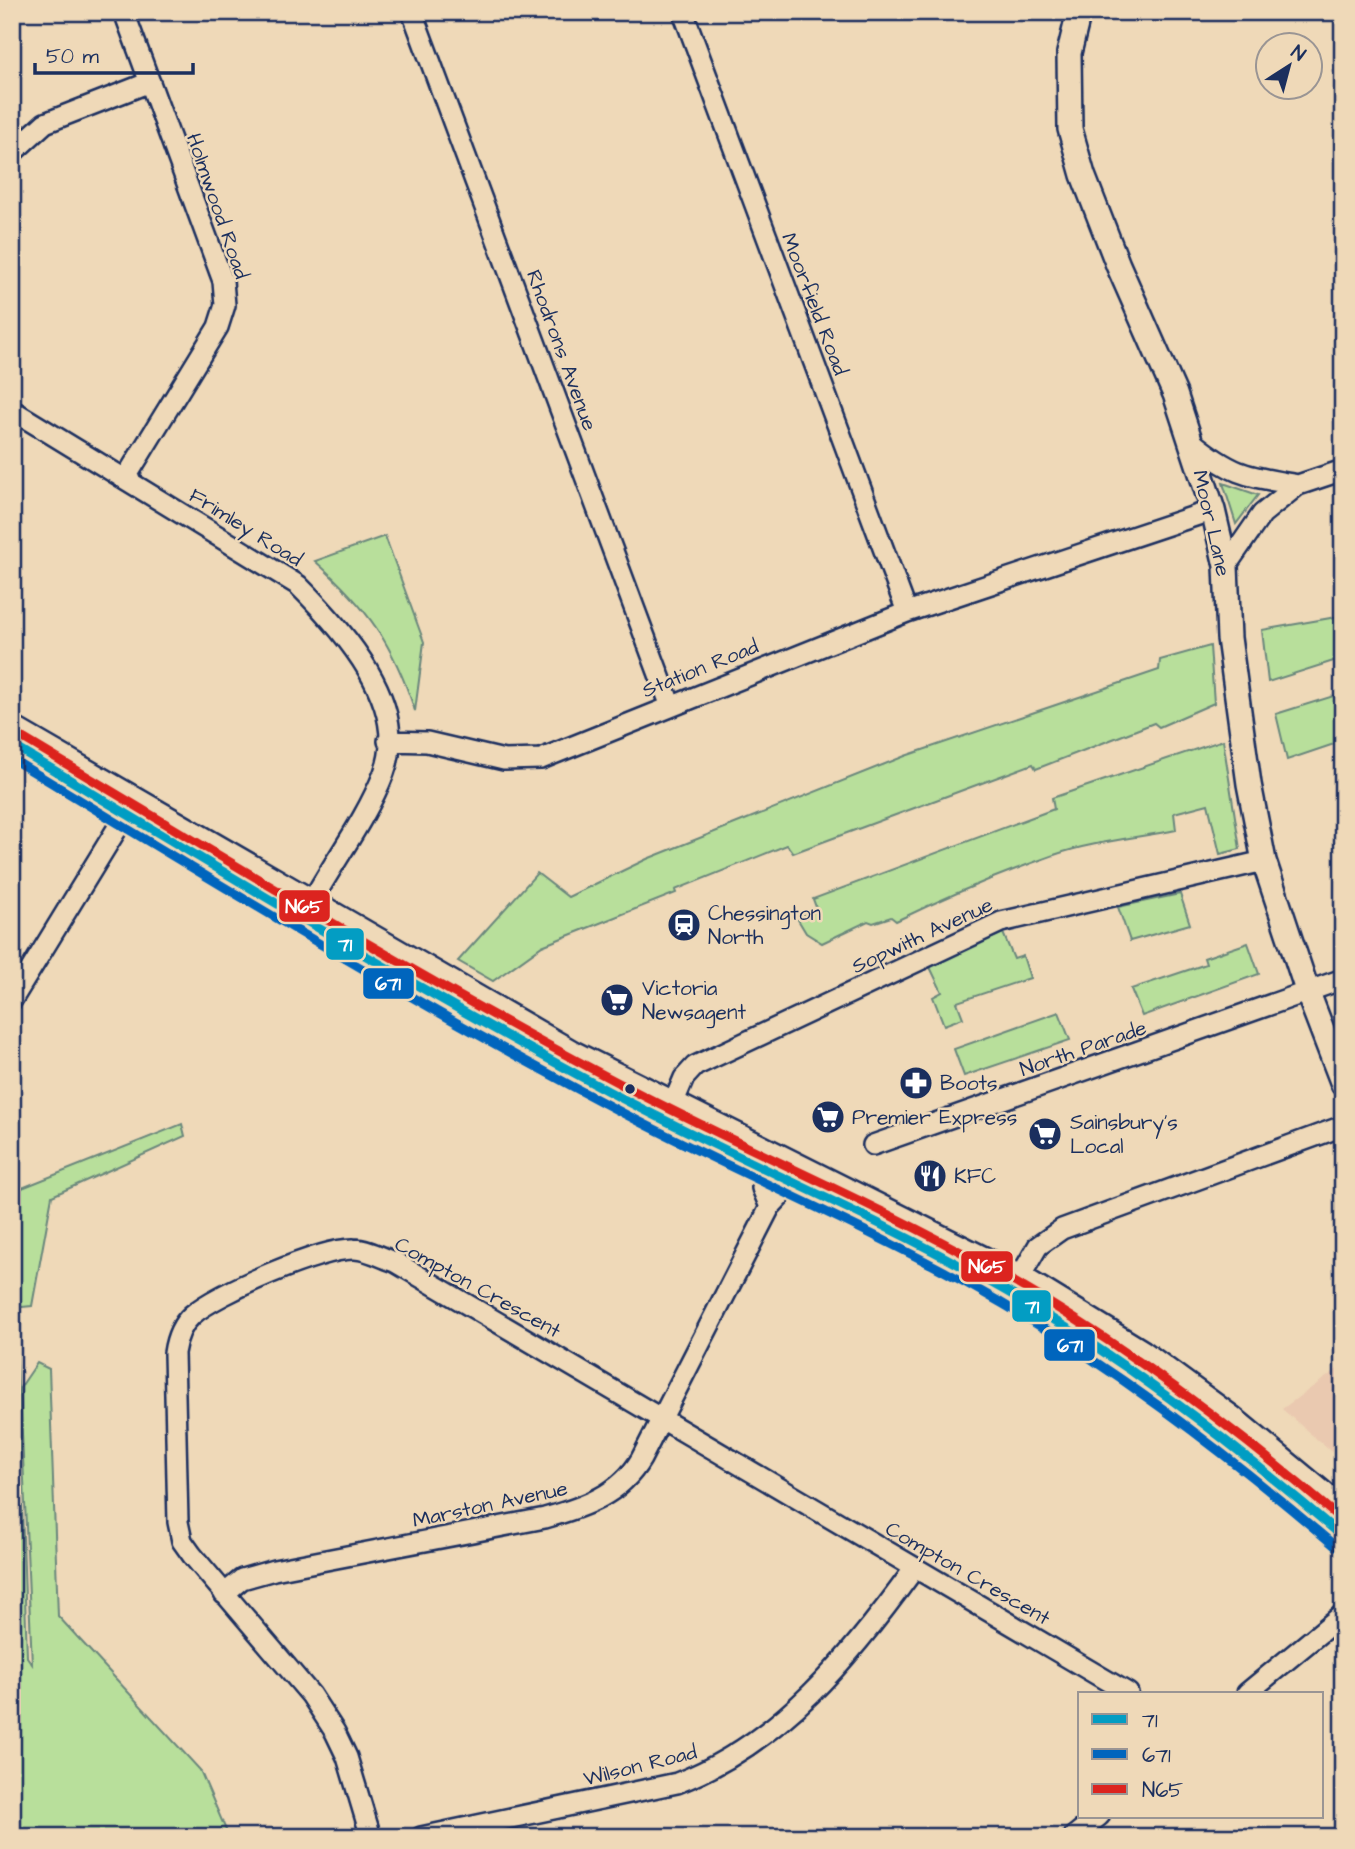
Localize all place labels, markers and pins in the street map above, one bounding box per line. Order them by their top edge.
place label: Chessington North [708,899,821,952]
station icon: Chessington North [665,906,703,944]
place label: Victoria Newsagent [642,974,746,1029]
supermarket icon: Victoria Newsagent [598,981,636,1019]
pharmacy icon: Boots [897,1064,935,1102]
place label: Boots [940,1069,998,1098]
unlabelled marker [623,1082,637,1096]
supermarket icon: Premier Express [809,1098,847,1136]
place label: Premier Express [852,1103,1017,1133]
place label: Sainsbury's Local [1070,1108,1178,1161]
supermarket icon: Sainsbury's Local [1026,1115,1064,1153]
restaurant icon: KFC [911,1157,949,1195]
place label: KFC [954,1162,996,1191]

